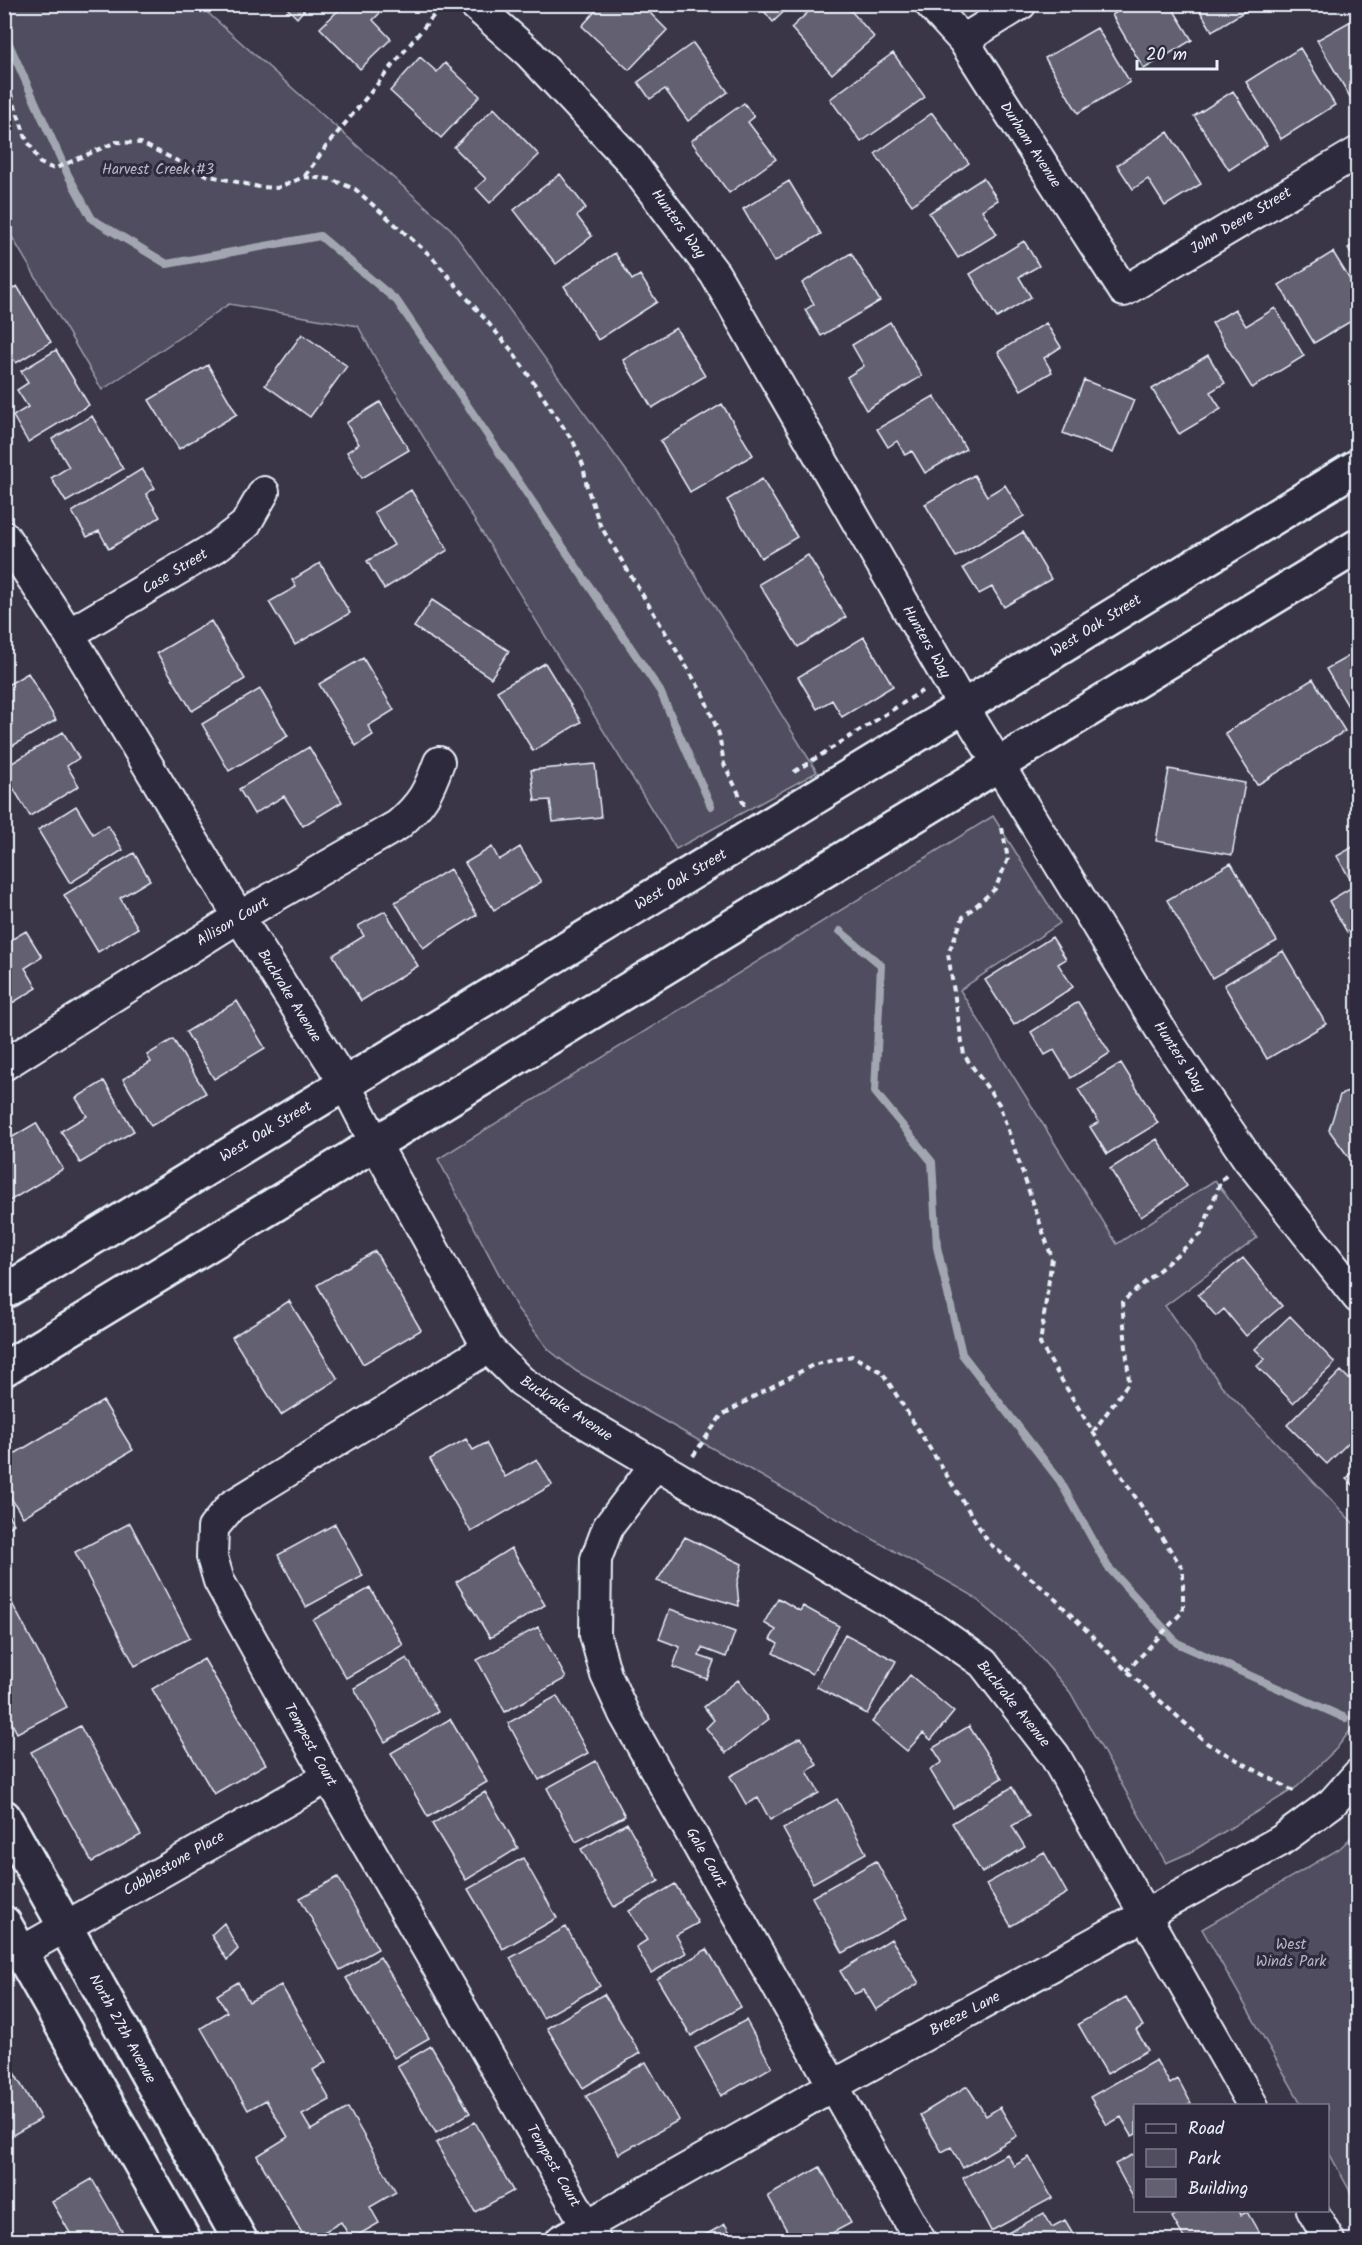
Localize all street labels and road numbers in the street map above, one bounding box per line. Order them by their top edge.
street label: Durham Avenue [993,97,1067,193]
street label: John Deere Street [1186,181,1297,261]
street label: Hunters Way [644,184,712,265]
street label: Case Street [137,543,213,601]
street label: West Oak Street [1046,588,1147,664]
street label: Hunters Way [895,601,957,684]
street label: West Oak Street [630,843,732,917]
street label: Allison Court [192,891,274,953]
street label: Buckrake Avenue [251,945,328,1048]
street label: Hunters Way [1147,1016,1212,1098]
street label: West Oak Street [215,1095,317,1169]
street label: Buckrake Avenue [515,1370,617,1448]
street label: Buckrake Avenue [970,1655,1056,1753]
street label: Tempest Court [277,1699,343,1791]
street label: Gale Court [679,1823,733,1893]
street label: Cobblestone Place [119,1825,230,1903]
street label: North 27th Avenue [82,1970,162,2088]
street label: Breeze Lane [925,1985,1005,2043]
street label: Tempest Court [519,2120,587,2212]

